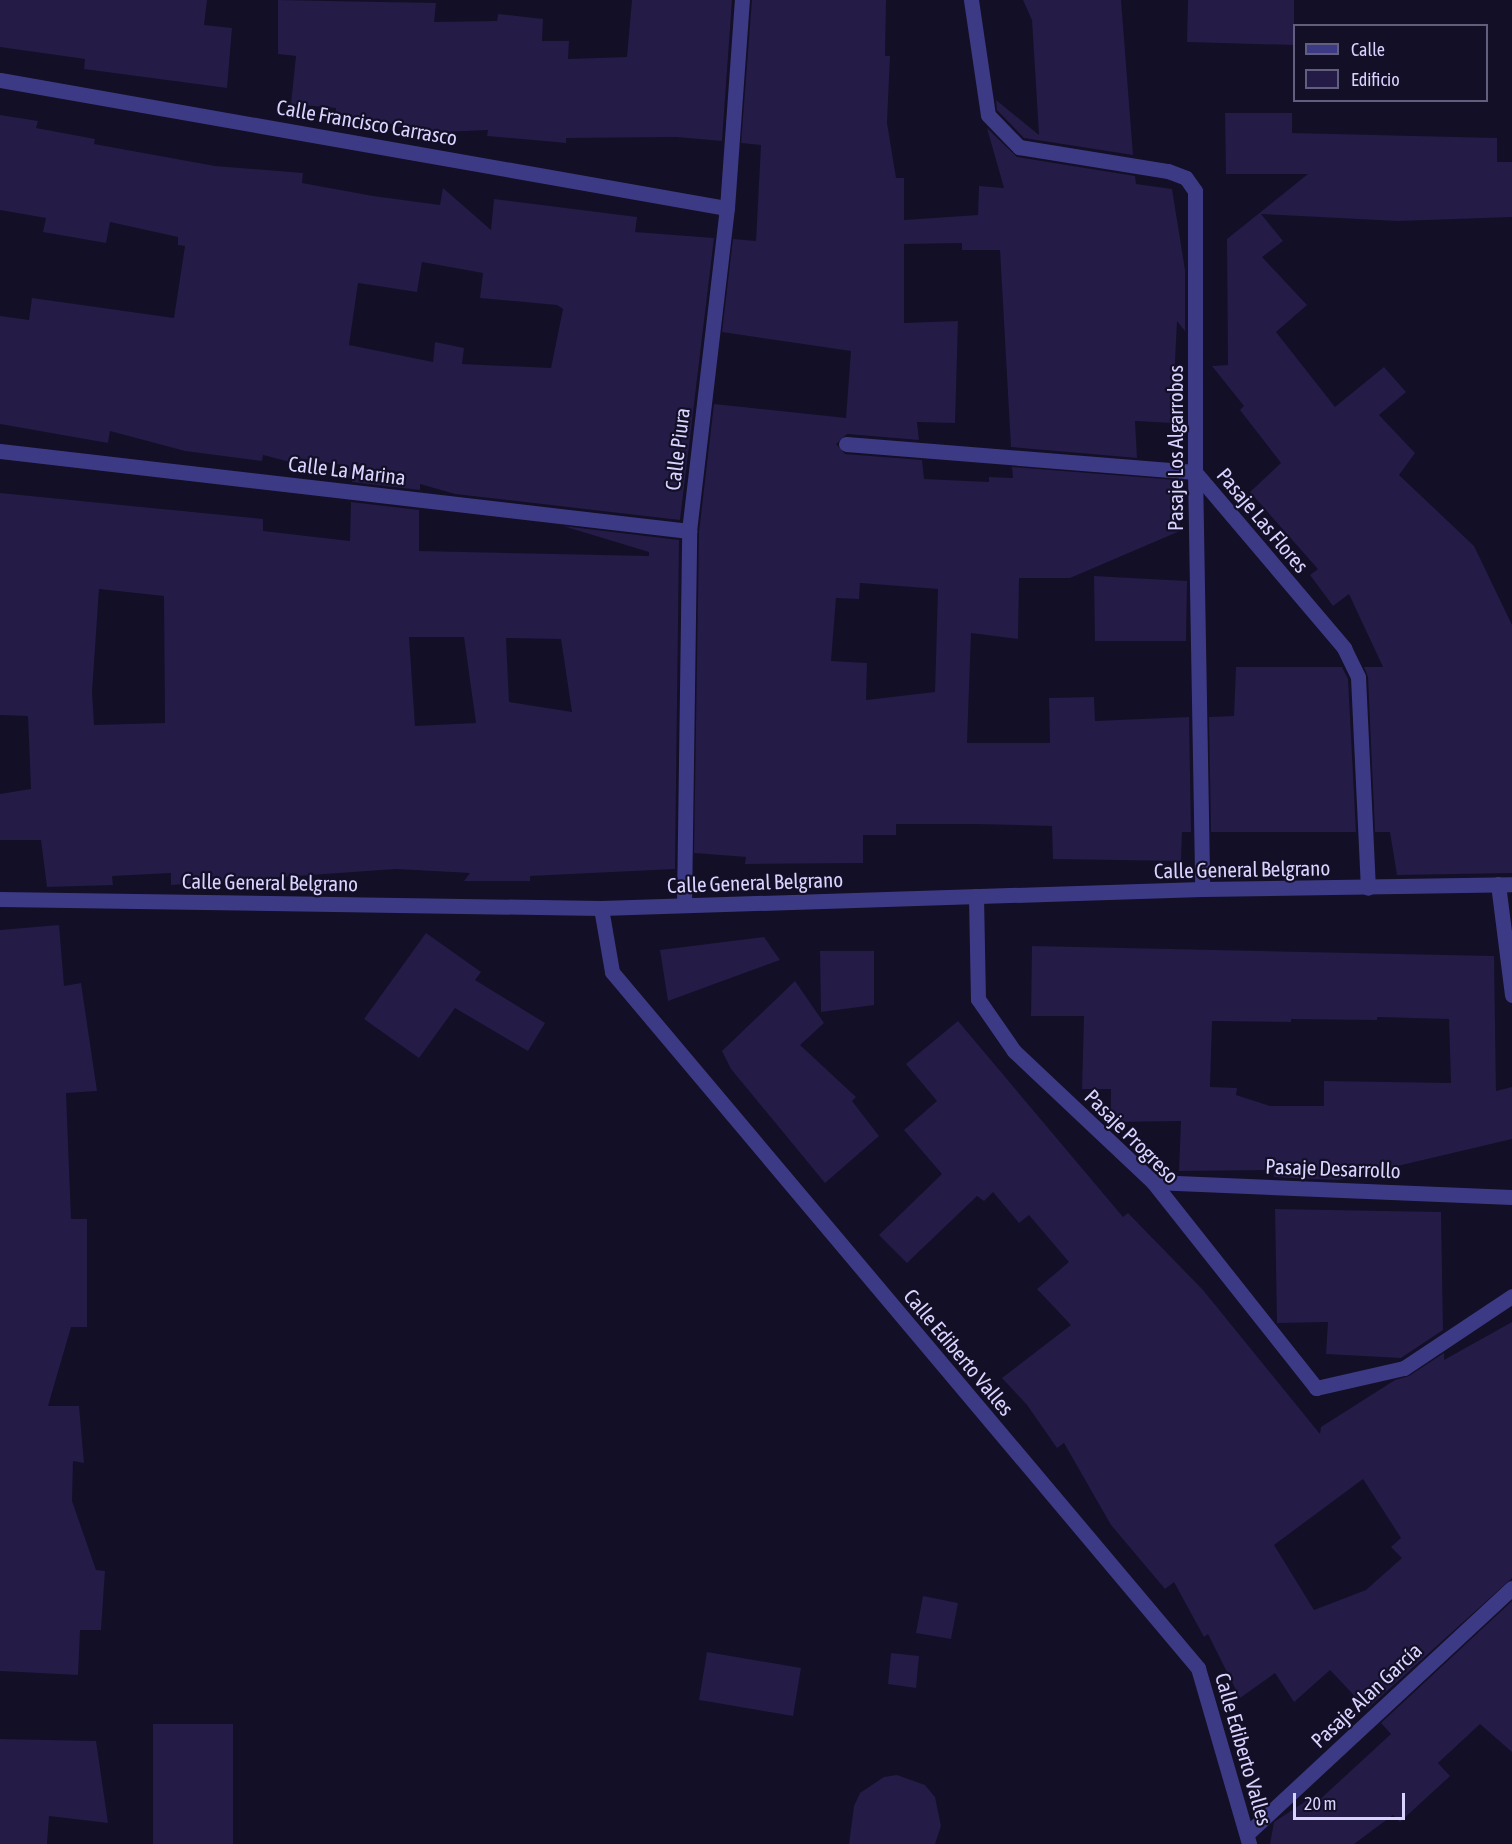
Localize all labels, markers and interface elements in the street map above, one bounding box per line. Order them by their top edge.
legend [1293,24,1488,102]
text: Calle [1351,39,1385,60]
text: Edificio [1351,69,1400,90]
street label: Calle Francisco Carrasco [275,94,459,150]
street label: Pasaje Los Algarrobos [1162,365,1188,531]
street label: Calle Piura [659,406,695,492]
street label: Calle La Marina [287,450,407,490]
street label: Pasaje Las Flores [1212,462,1314,578]
street label: Calle General Belgrano [1154,855,1330,883]
street label: Calle General Belgrano [666,866,844,898]
street label: Calle General Belgrano [182,868,358,896]
street label: Pasaje Progreso [1080,1084,1184,1188]
street label: Pasaje Desarrollo [1265,1153,1401,1183]
street label: Calle Ediberto Valles [899,1284,1019,1420]
street label: Pasaje Alan García [1305,1637,1427,1753]
street label: Calle Ediberto Valles [1210,1670,1278,1828]
scale bar [1296,1781,1408,1819]
text: 20 m [1304,1793,1336,1814]

